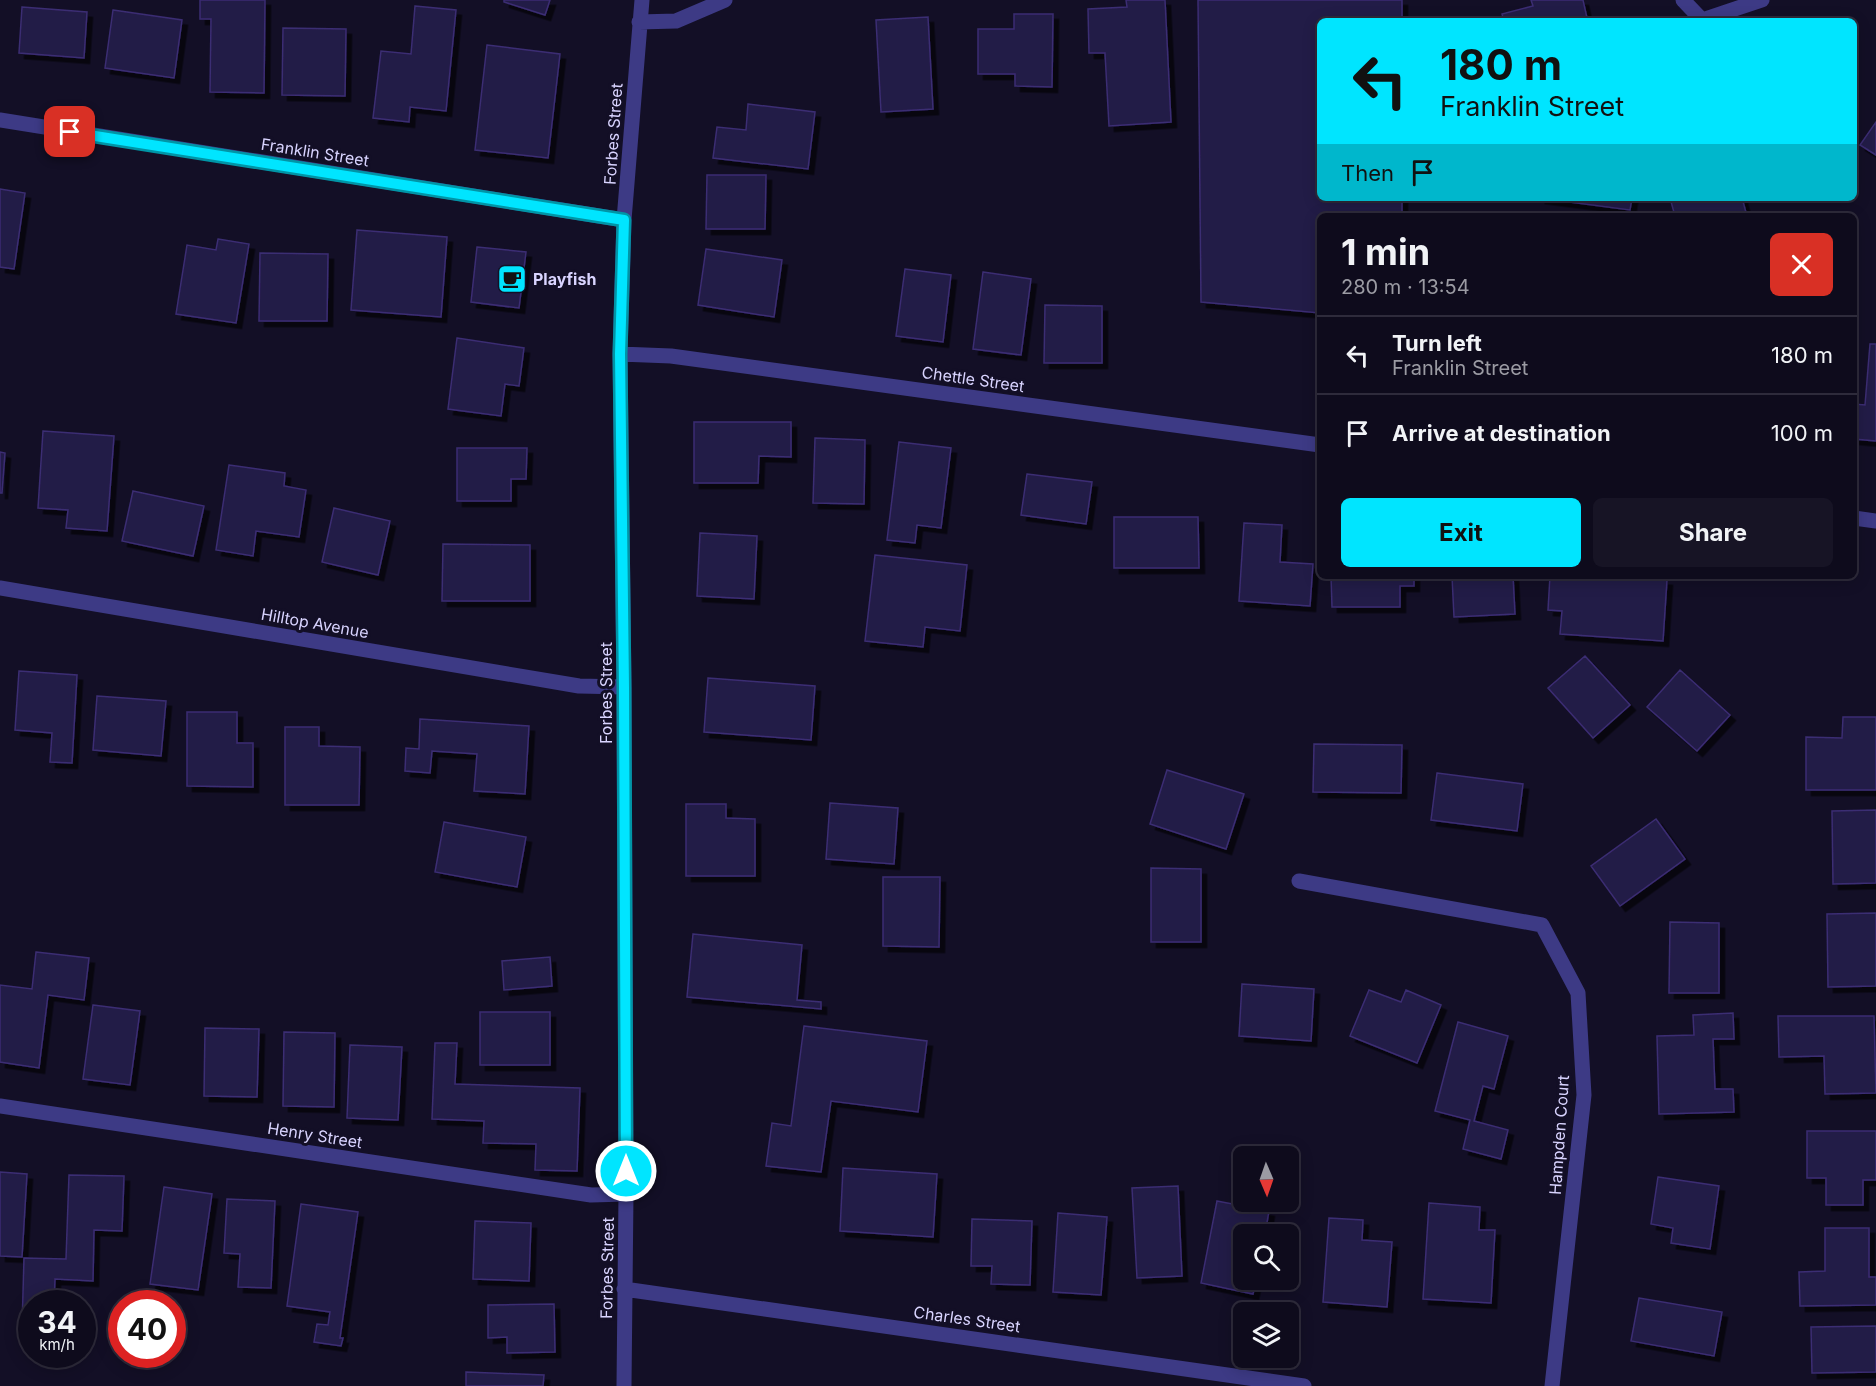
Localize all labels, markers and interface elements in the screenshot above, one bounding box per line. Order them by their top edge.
text: 180 m [1440,39,1562,90]
icon: left [1341,42,1419,120]
street label: Forbes Street [599,82,627,186]
text: Franklin Street [1440,90,1624,123]
pin [44,106,95,157]
icon: arrive [53,115,86,148]
street label: Franklin Street [260,134,370,170]
icon: arrive [1406,156,1439,189]
text: Then [1341,160,1394,186]
text: 1 min [1341,230,1430,274]
button: close [1770,233,1833,296]
cafe icon: Playfish [496,263,528,295]
place label: Playfish [533,269,596,289]
text: 280 m · 13:54 [1341,275,1470,299]
text: Turn left [1392,330,1482,356]
icon: left [1341,339,1374,372]
text: 180 m [1771,342,1833,368]
text: Franklin Street [1392,356,1528,380]
street label: Chettle Street [920,362,1026,396]
icon: arrive [1341,417,1374,450]
text: Arrive at destination [1392,420,1611,446]
text: 100 m [1771,420,1833,446]
button: Exit [1341,498,1581,567]
button: Share [1593,498,1833,567]
street label: Hilltop Avenue [260,604,370,642]
street label: Forbes Street [596,642,616,744]
street label: Hampden Court [1545,1074,1573,1196]
street label: Henry Street [266,1118,364,1152]
position arrow [594,1139,658,1203]
north arrow [1233,1146,1299,1212]
map controls [1233,1146,1299,1368]
street label: Forbes Street [596,1217,618,1319]
button: search [1233,1224,1299,1290]
speed limit sign: 40 [108,1290,186,1368]
street label: Charles Street [912,1302,1022,1336]
button: layers [1233,1302,1299,1368]
text: 34 [37,1304,77,1340]
text: km/h [39,1335,75,1354]

